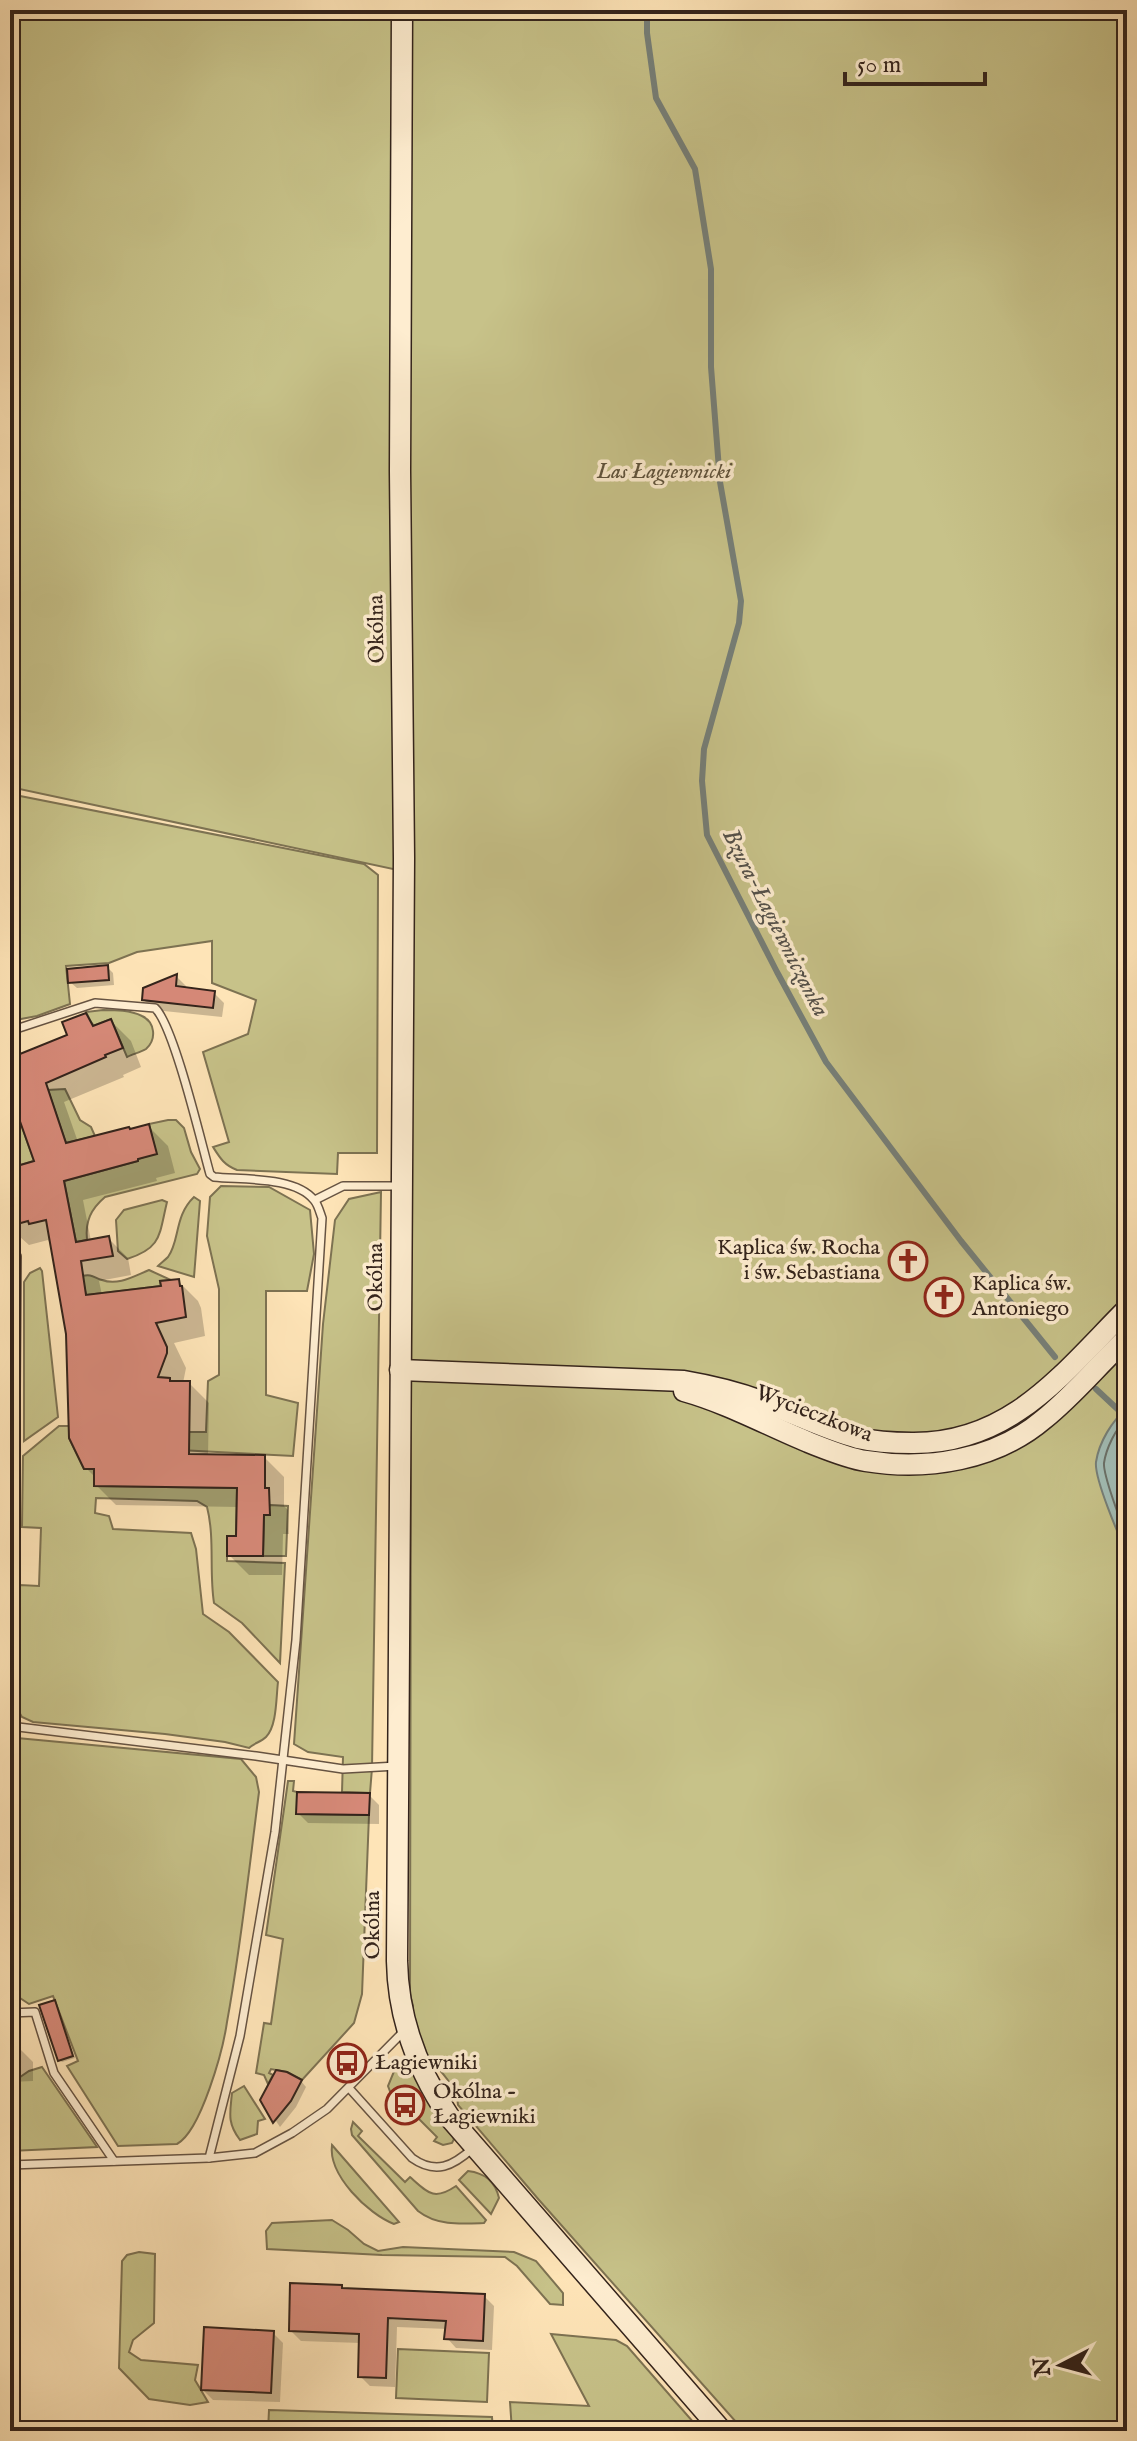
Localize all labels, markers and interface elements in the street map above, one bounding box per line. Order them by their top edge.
scale bar [845,36,985,86]
text: 50 m [857,50,901,81]
park label: Las Łagiewnicki [596,458,733,486]
street label: Okólna [362,594,392,664]
water label: Bzura-Łagiewniczanka [714,824,836,1022]
place label: Kaplica św. Rocha i św. Sebastiana [717,1234,880,1287]
church icon: Kaplica św. Rocha i św. Sebastiana [887,1240,929,1282]
street label: Okólna [362,1242,390,1311]
place label: Kaplica św. Antoniego [971,1270,1071,1323]
church icon: Kaplica św. Antoniego [923,1276,965,1318]
street label: Wycieczkowa [751,1379,877,1449]
street label: Okólna [359,1890,387,1959]
bus stop icon: Łagiewniki [326,2042,368,2084]
place label: Łagiewniki [375,2049,478,2077]
place label: Okólna - Łagiewniki [433,2078,536,2131]
bus stop icon: Okólna - Łagiewniki [384,2084,426,2126]
north arrow [1021,2325,1101,2405]
text: N [1028,2356,1058,2379]

